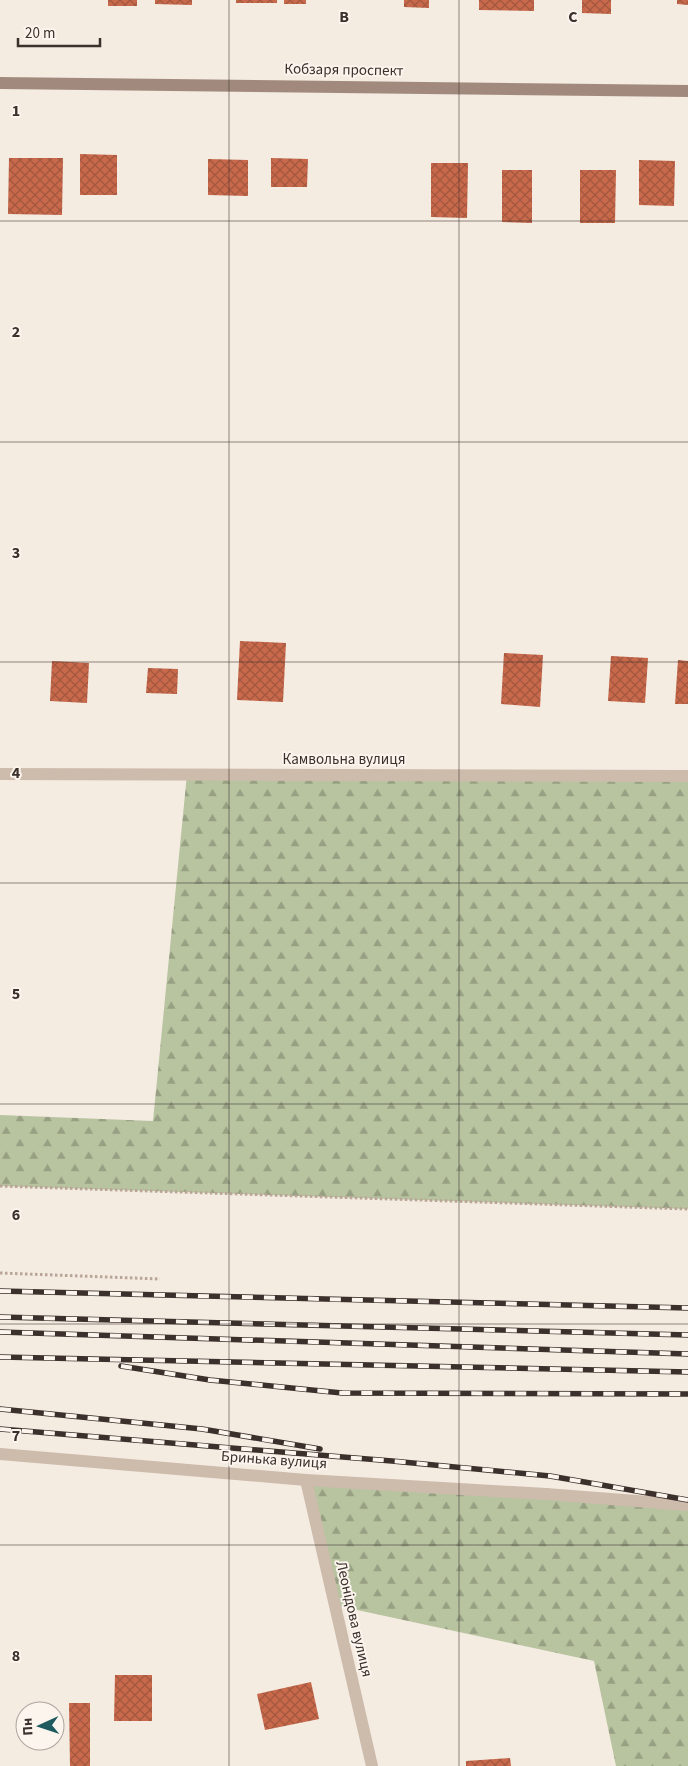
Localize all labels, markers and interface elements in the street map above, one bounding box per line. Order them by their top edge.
text: B [339,6,349,28]
text: C [568,6,578,28]
scale bar [18,15,100,47]
text: 20 m [25,23,55,44]
street label: Кобзаря проспект [284,58,404,82]
text: 1 [12,100,20,122]
text: 2 [12,321,20,343]
text: 3 [12,542,20,564]
street label: Камвольна вулиця [283,749,405,770]
text: 4 [12,762,21,784]
text: 5 [12,983,20,1005]
text: 6 [12,1204,20,1226]
text: 7 [12,1425,20,1447]
street label: Бринька вулиця [220,1446,328,1474]
street label: Леонідова вулиця [330,1559,378,1679]
text: 8 [12,1645,20,1667]
north arrow [15,1701,65,1751]
text: Пн [18,1717,38,1736]

